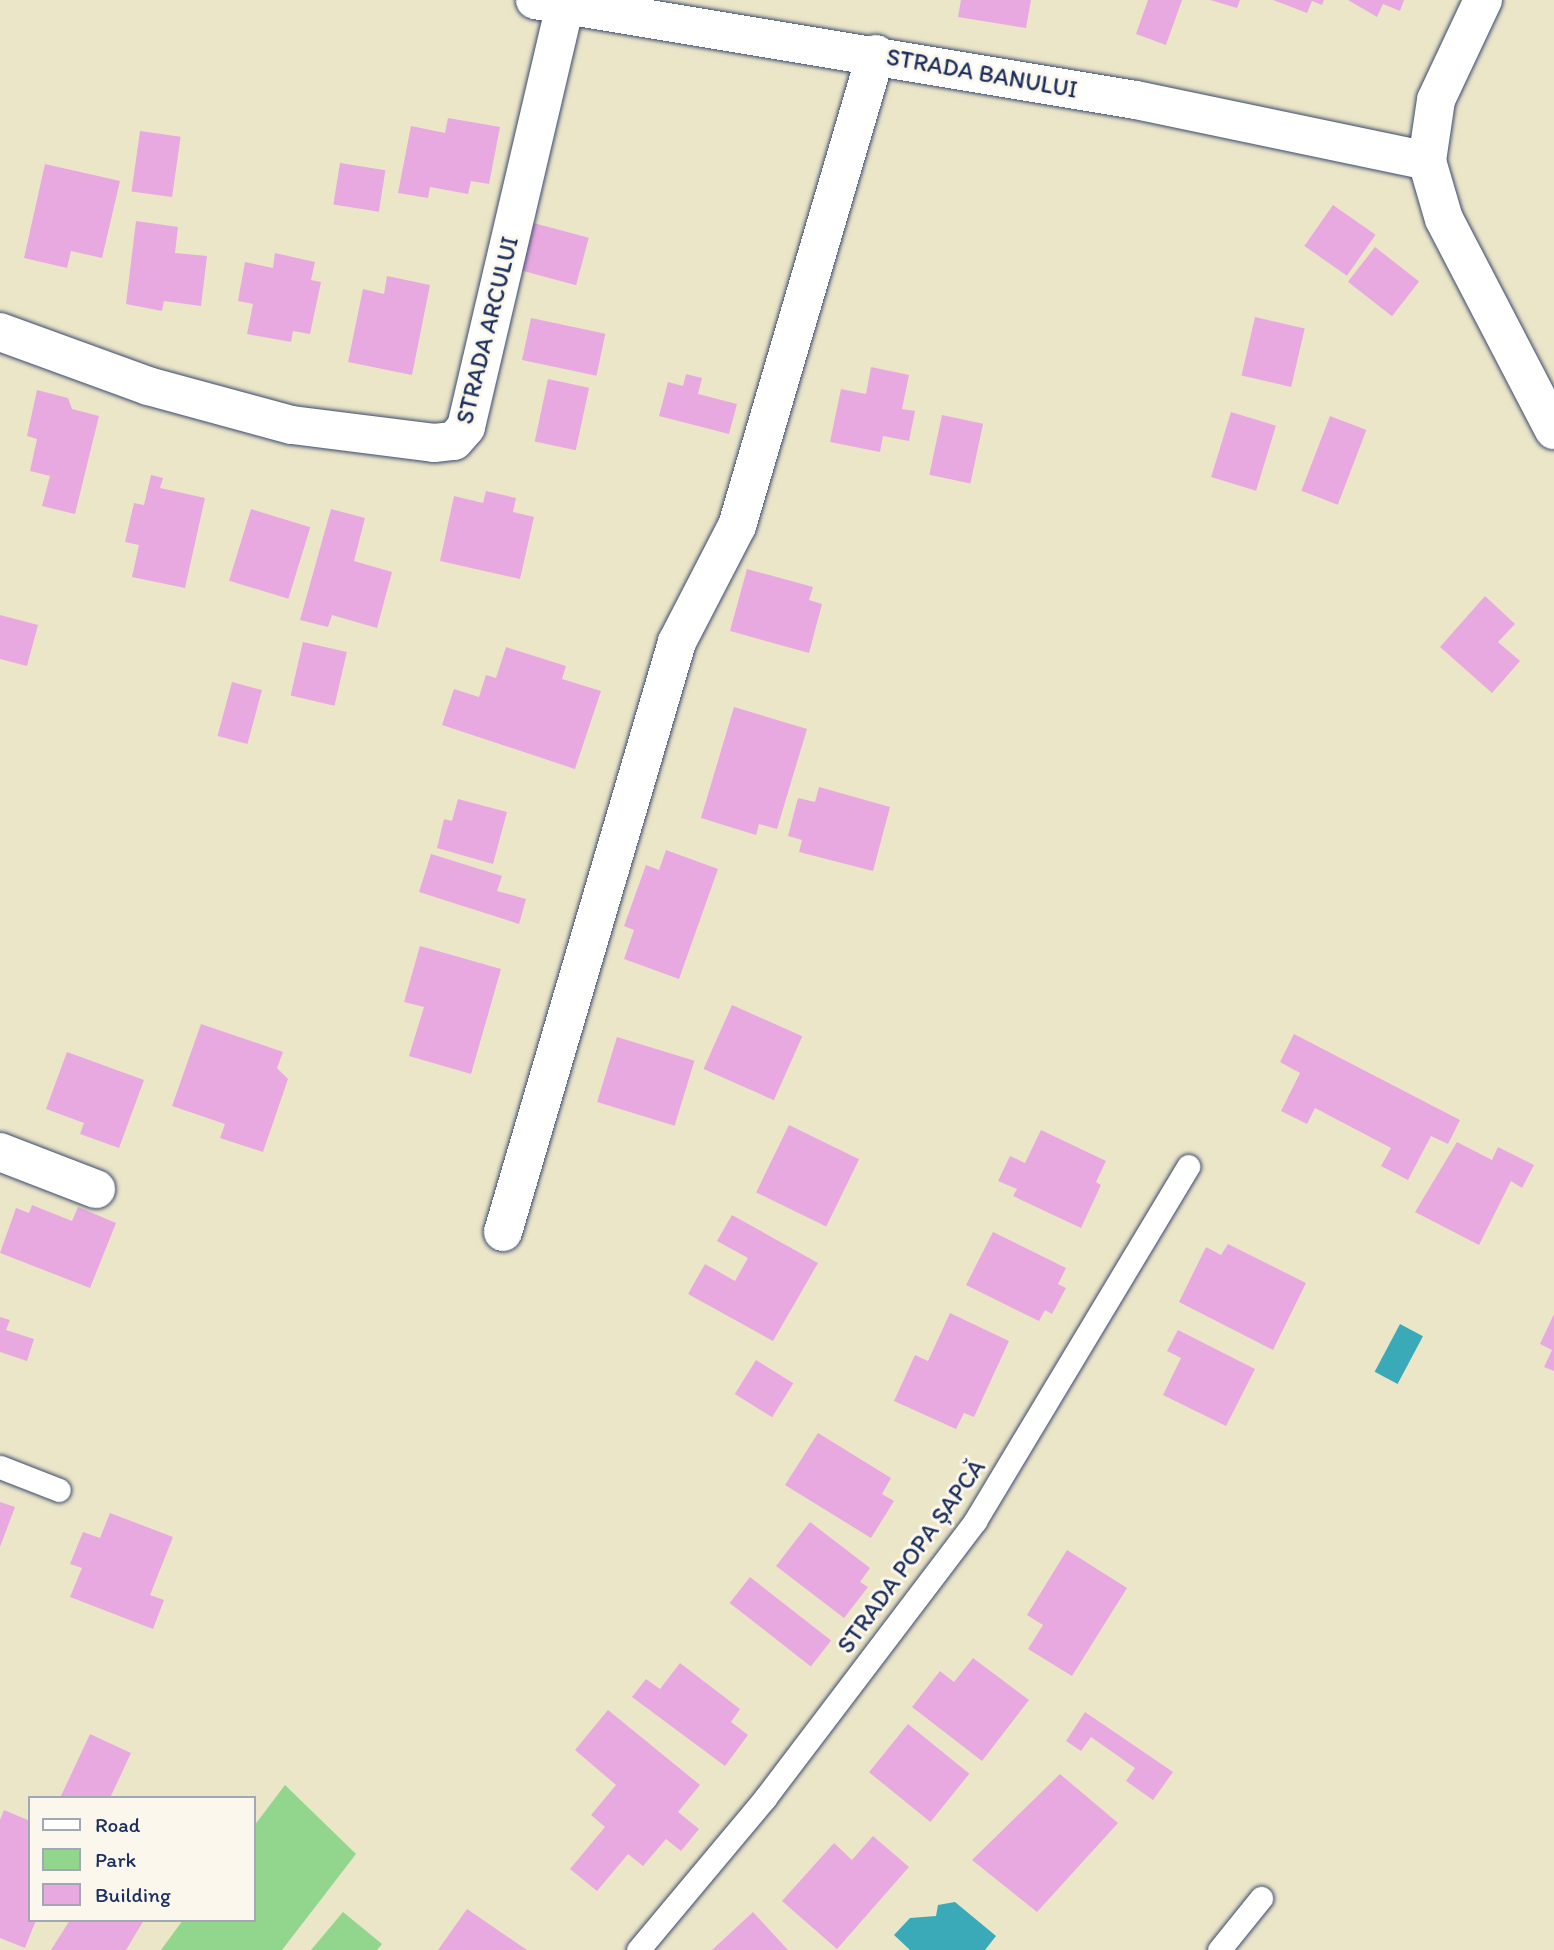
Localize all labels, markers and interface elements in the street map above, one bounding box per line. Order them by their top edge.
street label: STRADA BANULUI [884,42,1080,104]
street label: STRADA ARCULUI [450,233,524,427]
street label: STRADA POPA ȘAPCĂ [831,1453,991,1659]
legend [28,1796,256,1922]
text: Road [95,1812,140,1837]
text: Park [95,1847,136,1872]
text: Building [95,1882,171,1907]

